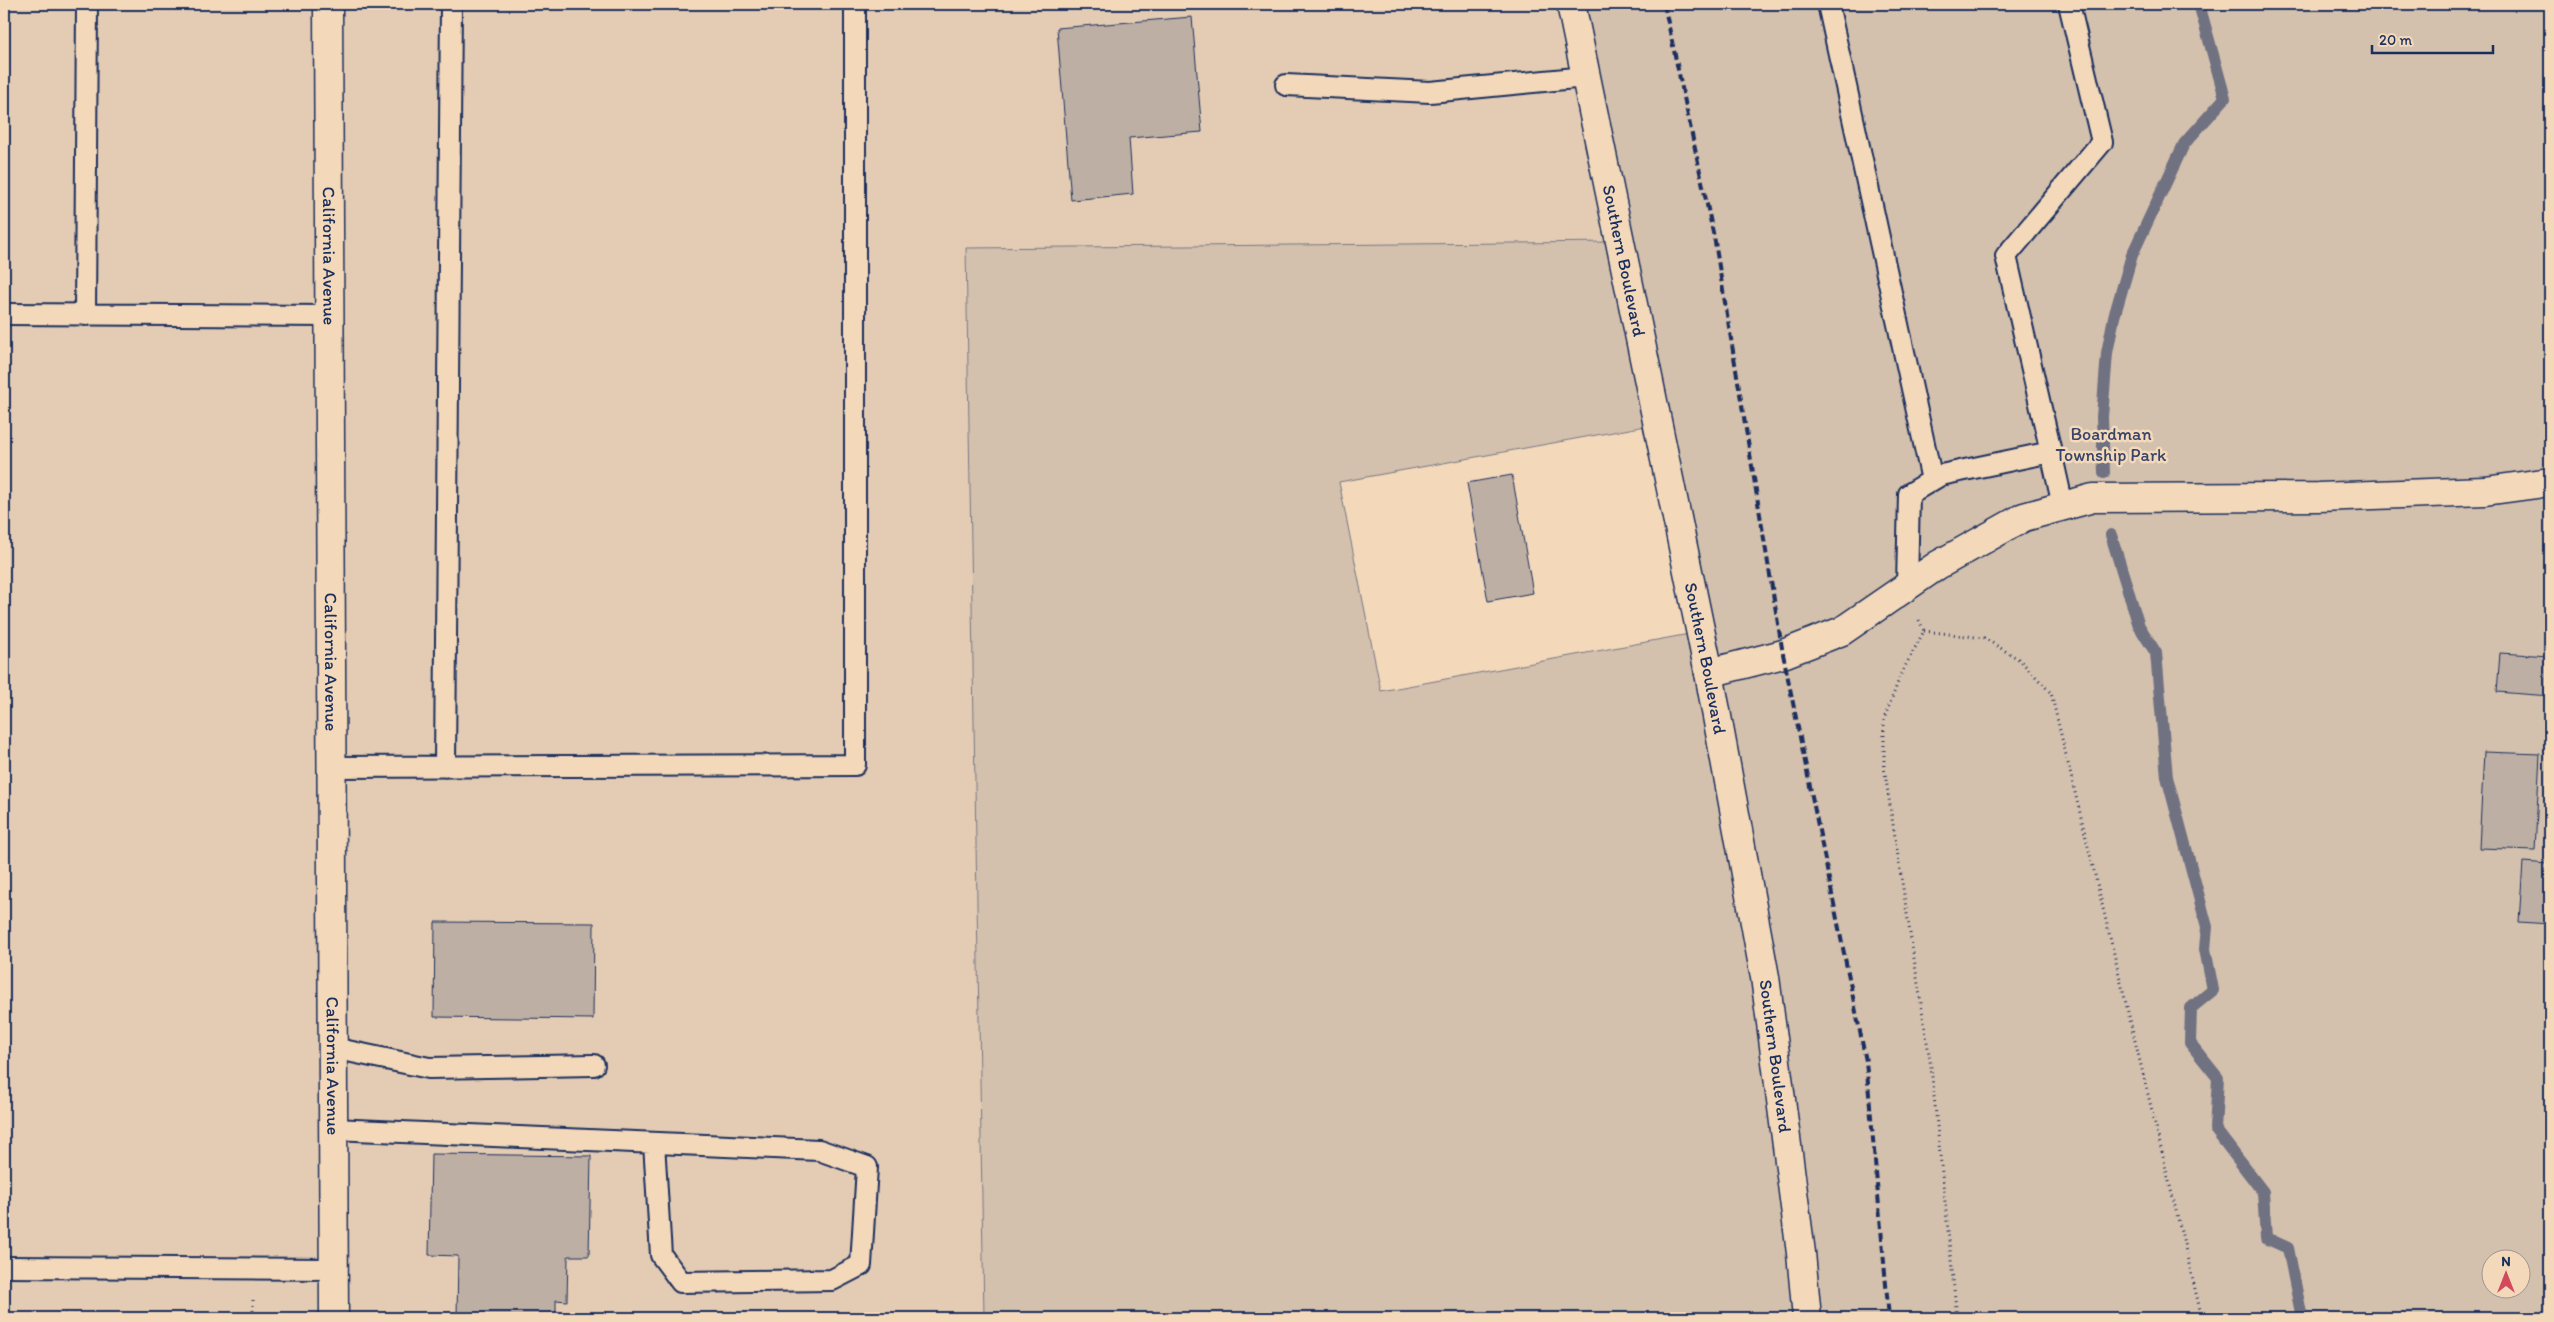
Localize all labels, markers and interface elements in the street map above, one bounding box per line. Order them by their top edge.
scale bar [2372,22,2493,54]
text: 20 m [2379,31,2413,49]
street label: Southern Boulevard [1598,183,1650,339]
street label: California Avenue [318,187,340,325]
park label: Boardman Township Park [2056,423,2167,466]
street label: Southern Boulevard [1680,580,1731,736]
street label: California Avenue [320,593,342,731]
street label: Southern Boulevard [1754,978,1796,1134]
street label: California Avenue [322,997,344,1135]
north arrow [2482,1250,2532,1300]
text: N [2501,1253,2511,1270]

